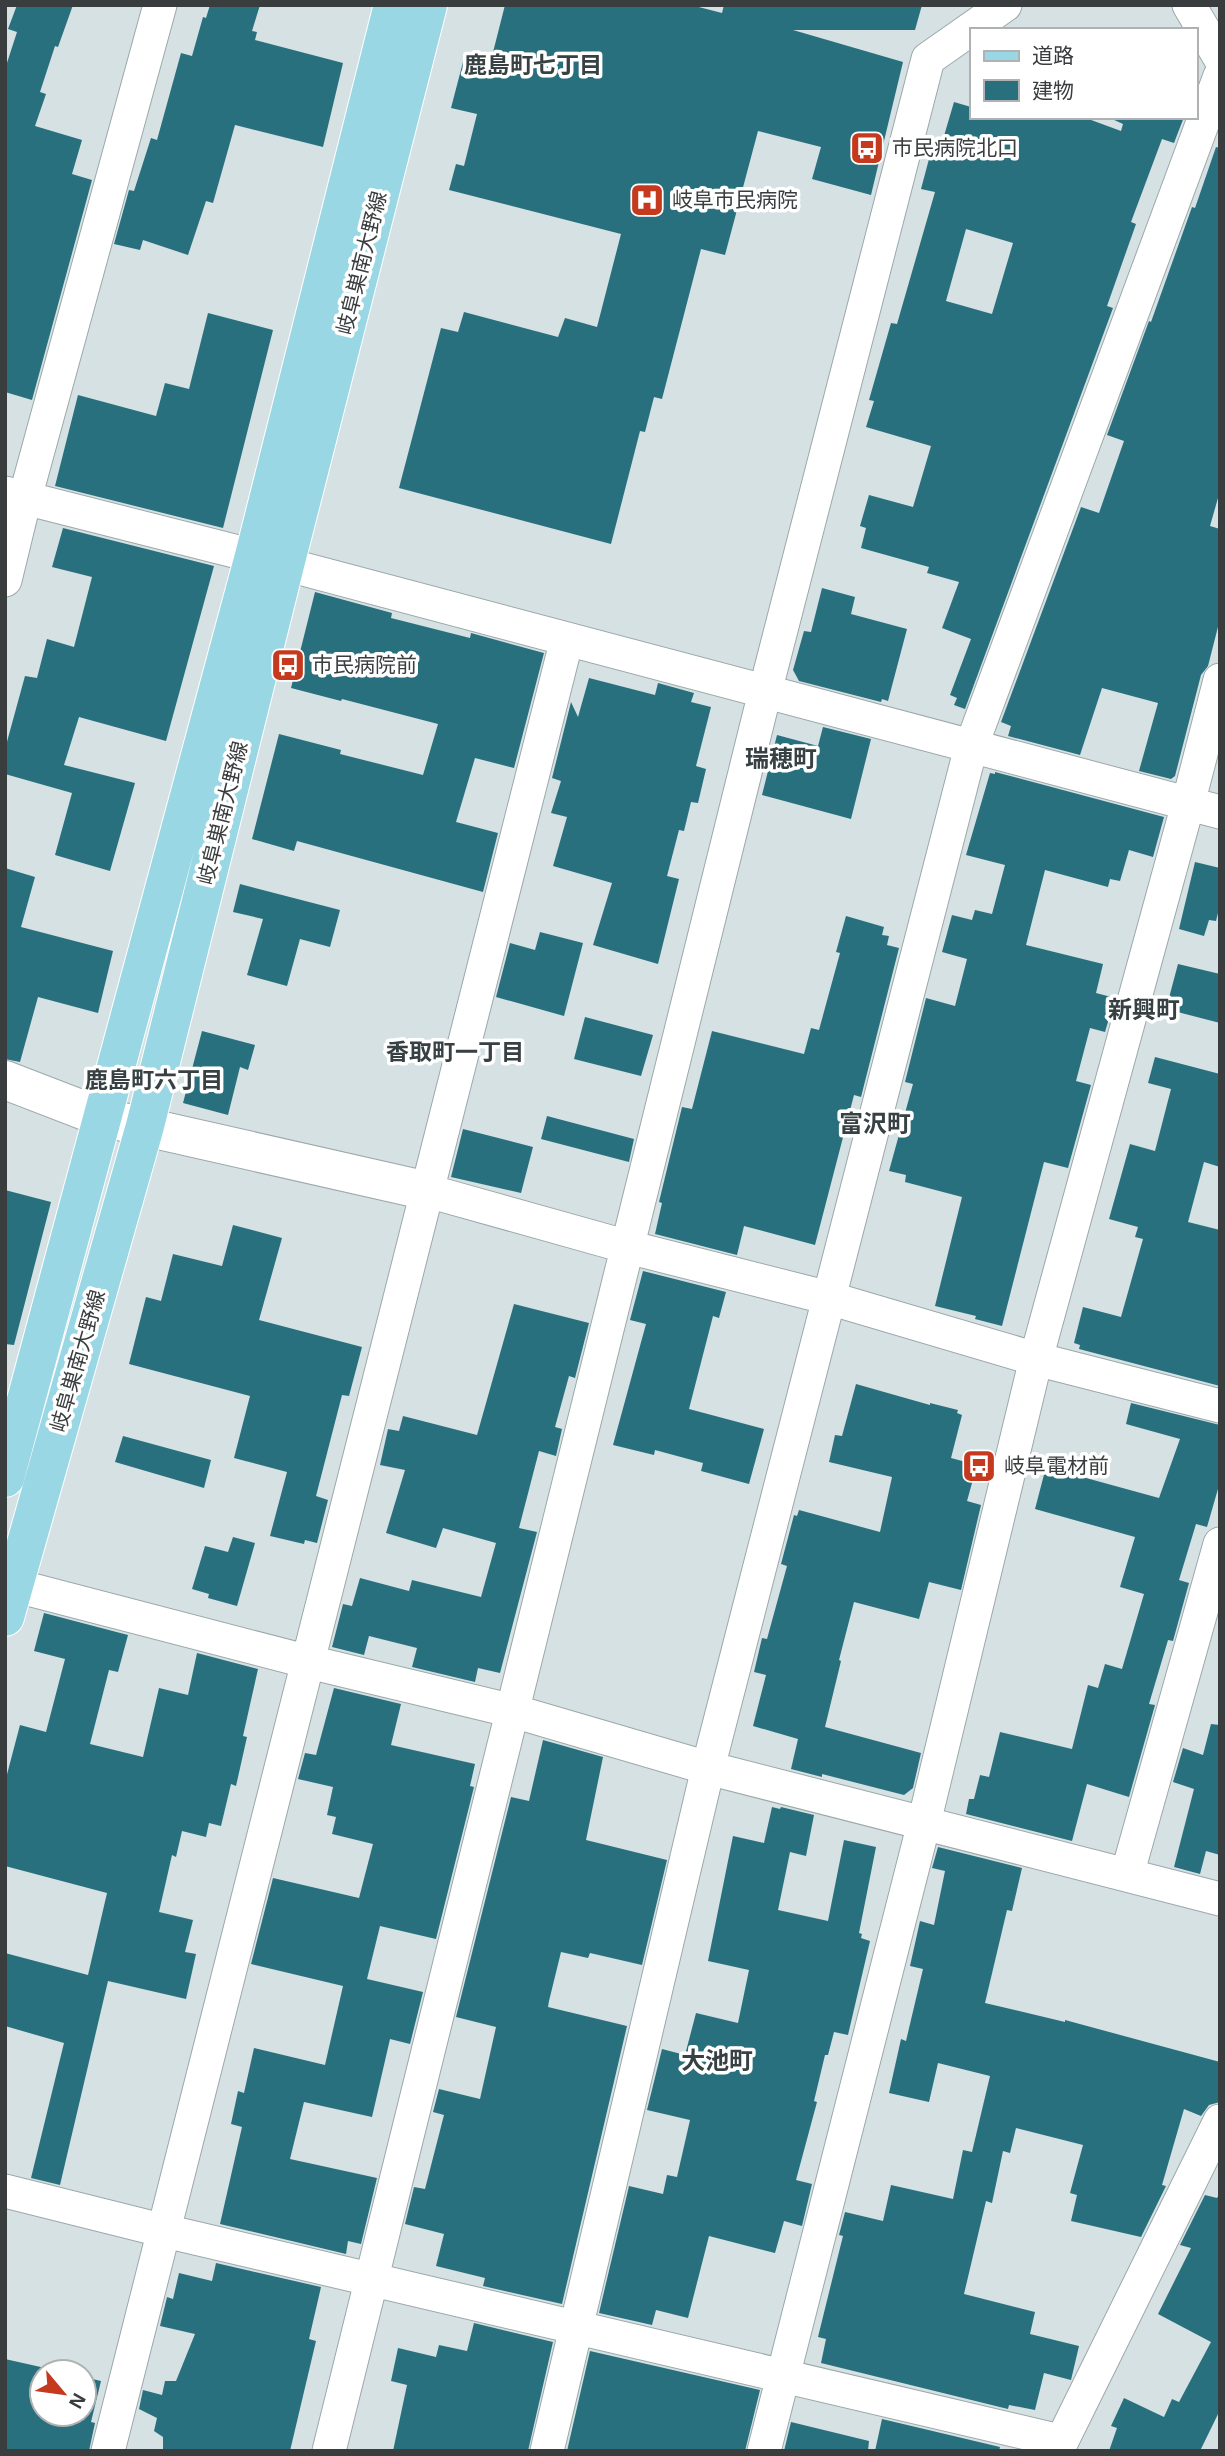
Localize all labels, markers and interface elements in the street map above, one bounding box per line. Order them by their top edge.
legend [970,28,1197,119]
text: 道路 [1032,44,1074,67]
district label: 鹿島町七丁目 [464,52,602,78]
text: 建物 [1032,79,1074,102]
bus stop icon: 市民病院北口 [848,129,886,167]
place label: 市民病院北口 [892,136,1018,159]
hospital icon: 岐阜市民病院 [628,181,666,219]
place label: 岐阜市民病院 [672,188,798,211]
street label: 岐阜巣南大野線 [333,189,390,337]
bus stop icon: 市民病院前 [269,646,307,684]
place label: 市民病院前 [312,653,417,676]
street label: 岐阜巣南大野線 [194,739,251,887]
district label: 瑞穂町 [745,745,817,772]
district label: 新興町 [1108,996,1180,1023]
district label: 香取町一丁目 [386,1039,524,1065]
district label: 鹿島町六丁目 [85,1067,223,1093]
district label: 富沢町 [839,1110,911,1137]
street label: 岐阜巣南大野線 [46,1287,109,1435]
bus stop icon: 岐阜電材前 [960,1447,998,1485]
place label: 岐阜電材前 [1004,1454,1109,1477]
district label: 大池町 [681,2047,753,2074]
north arrow [28,2358,98,2428]
text: N [65,2390,90,2412]

